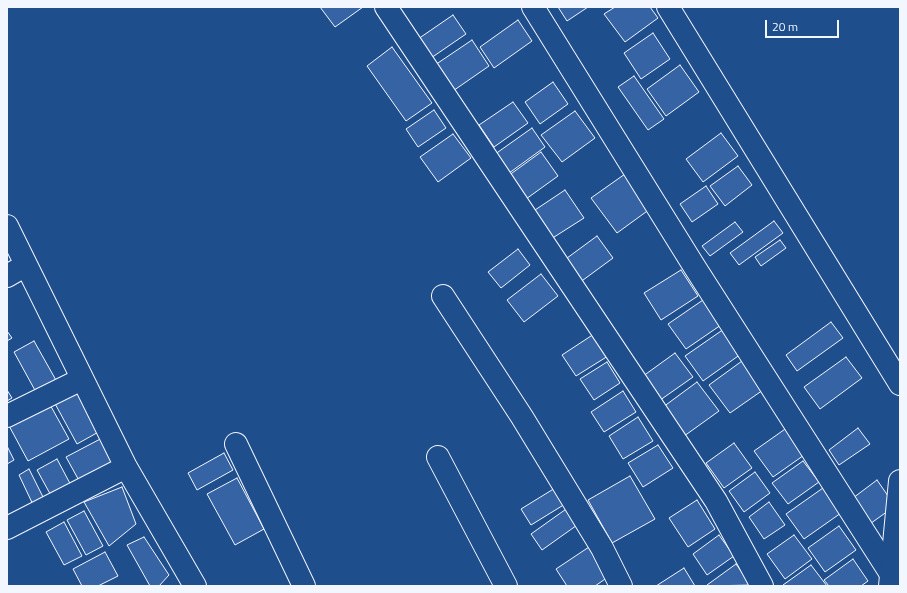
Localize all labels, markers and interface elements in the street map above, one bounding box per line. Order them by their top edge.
scale bar [767,12,841,38]
text: 20 m [772,17,798,36]

